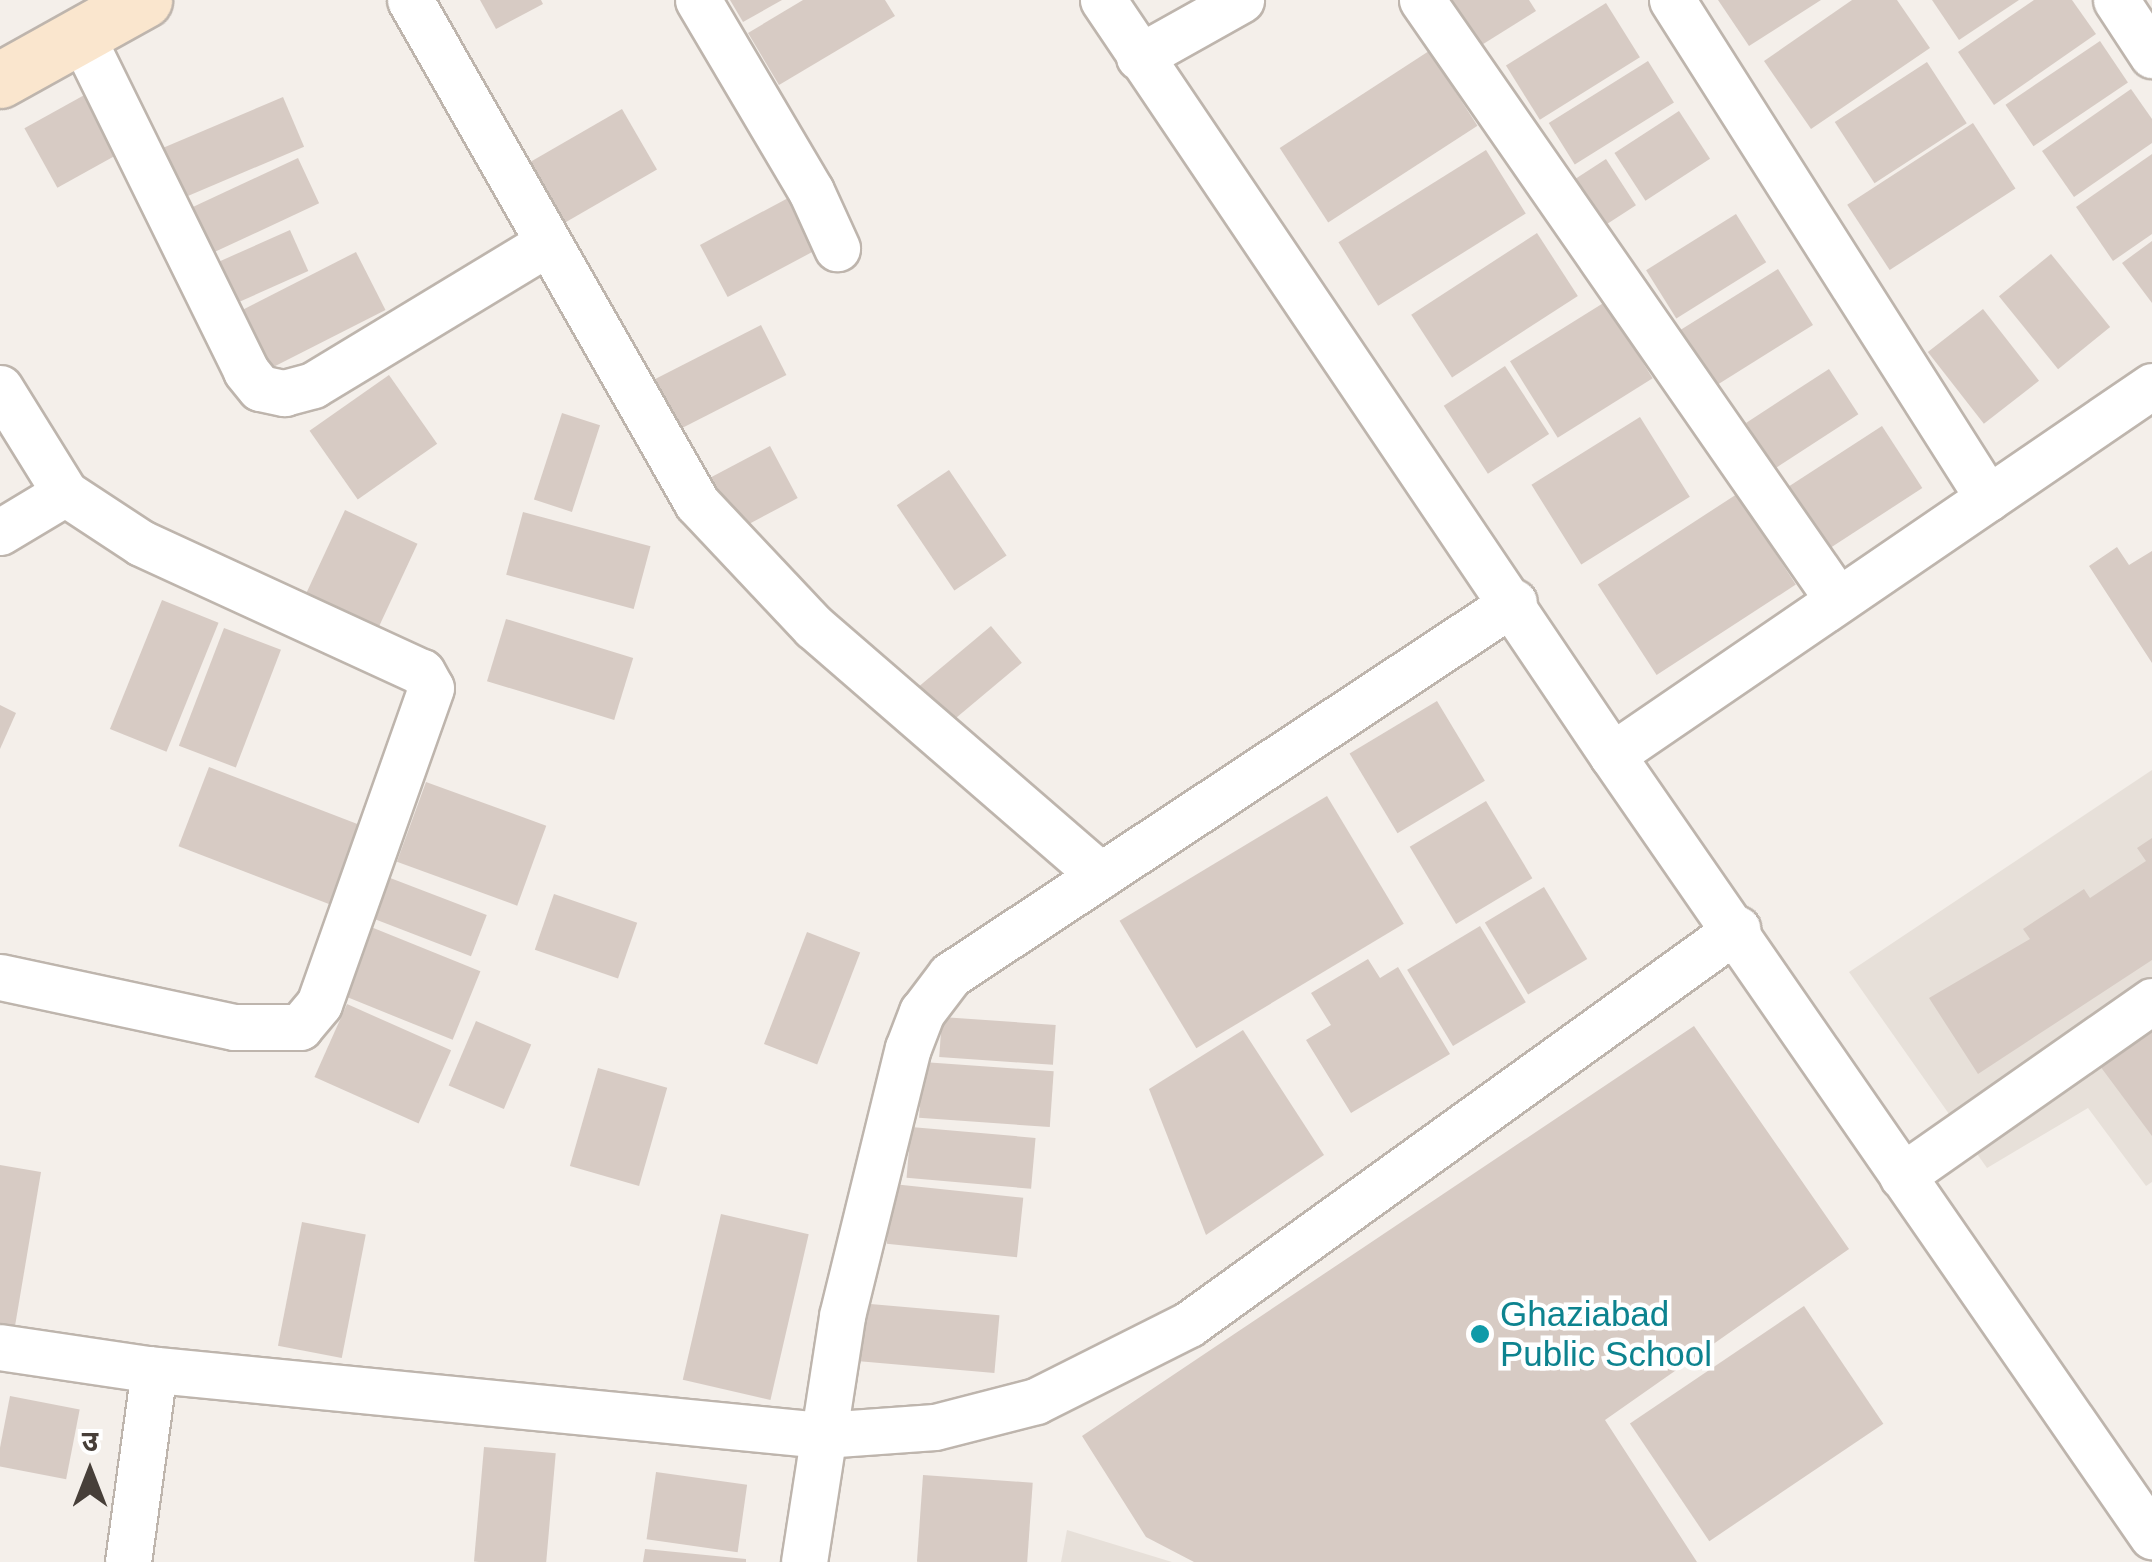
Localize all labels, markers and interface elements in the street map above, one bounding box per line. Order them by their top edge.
place label: Ghaziabad Public School [1500,1293,1712,1375]
marker: Ghaziabad Public School [1469,1323,1491,1345]
north arrow [40,1422,140,1522]
text: उ [82,1426,98,1457]

